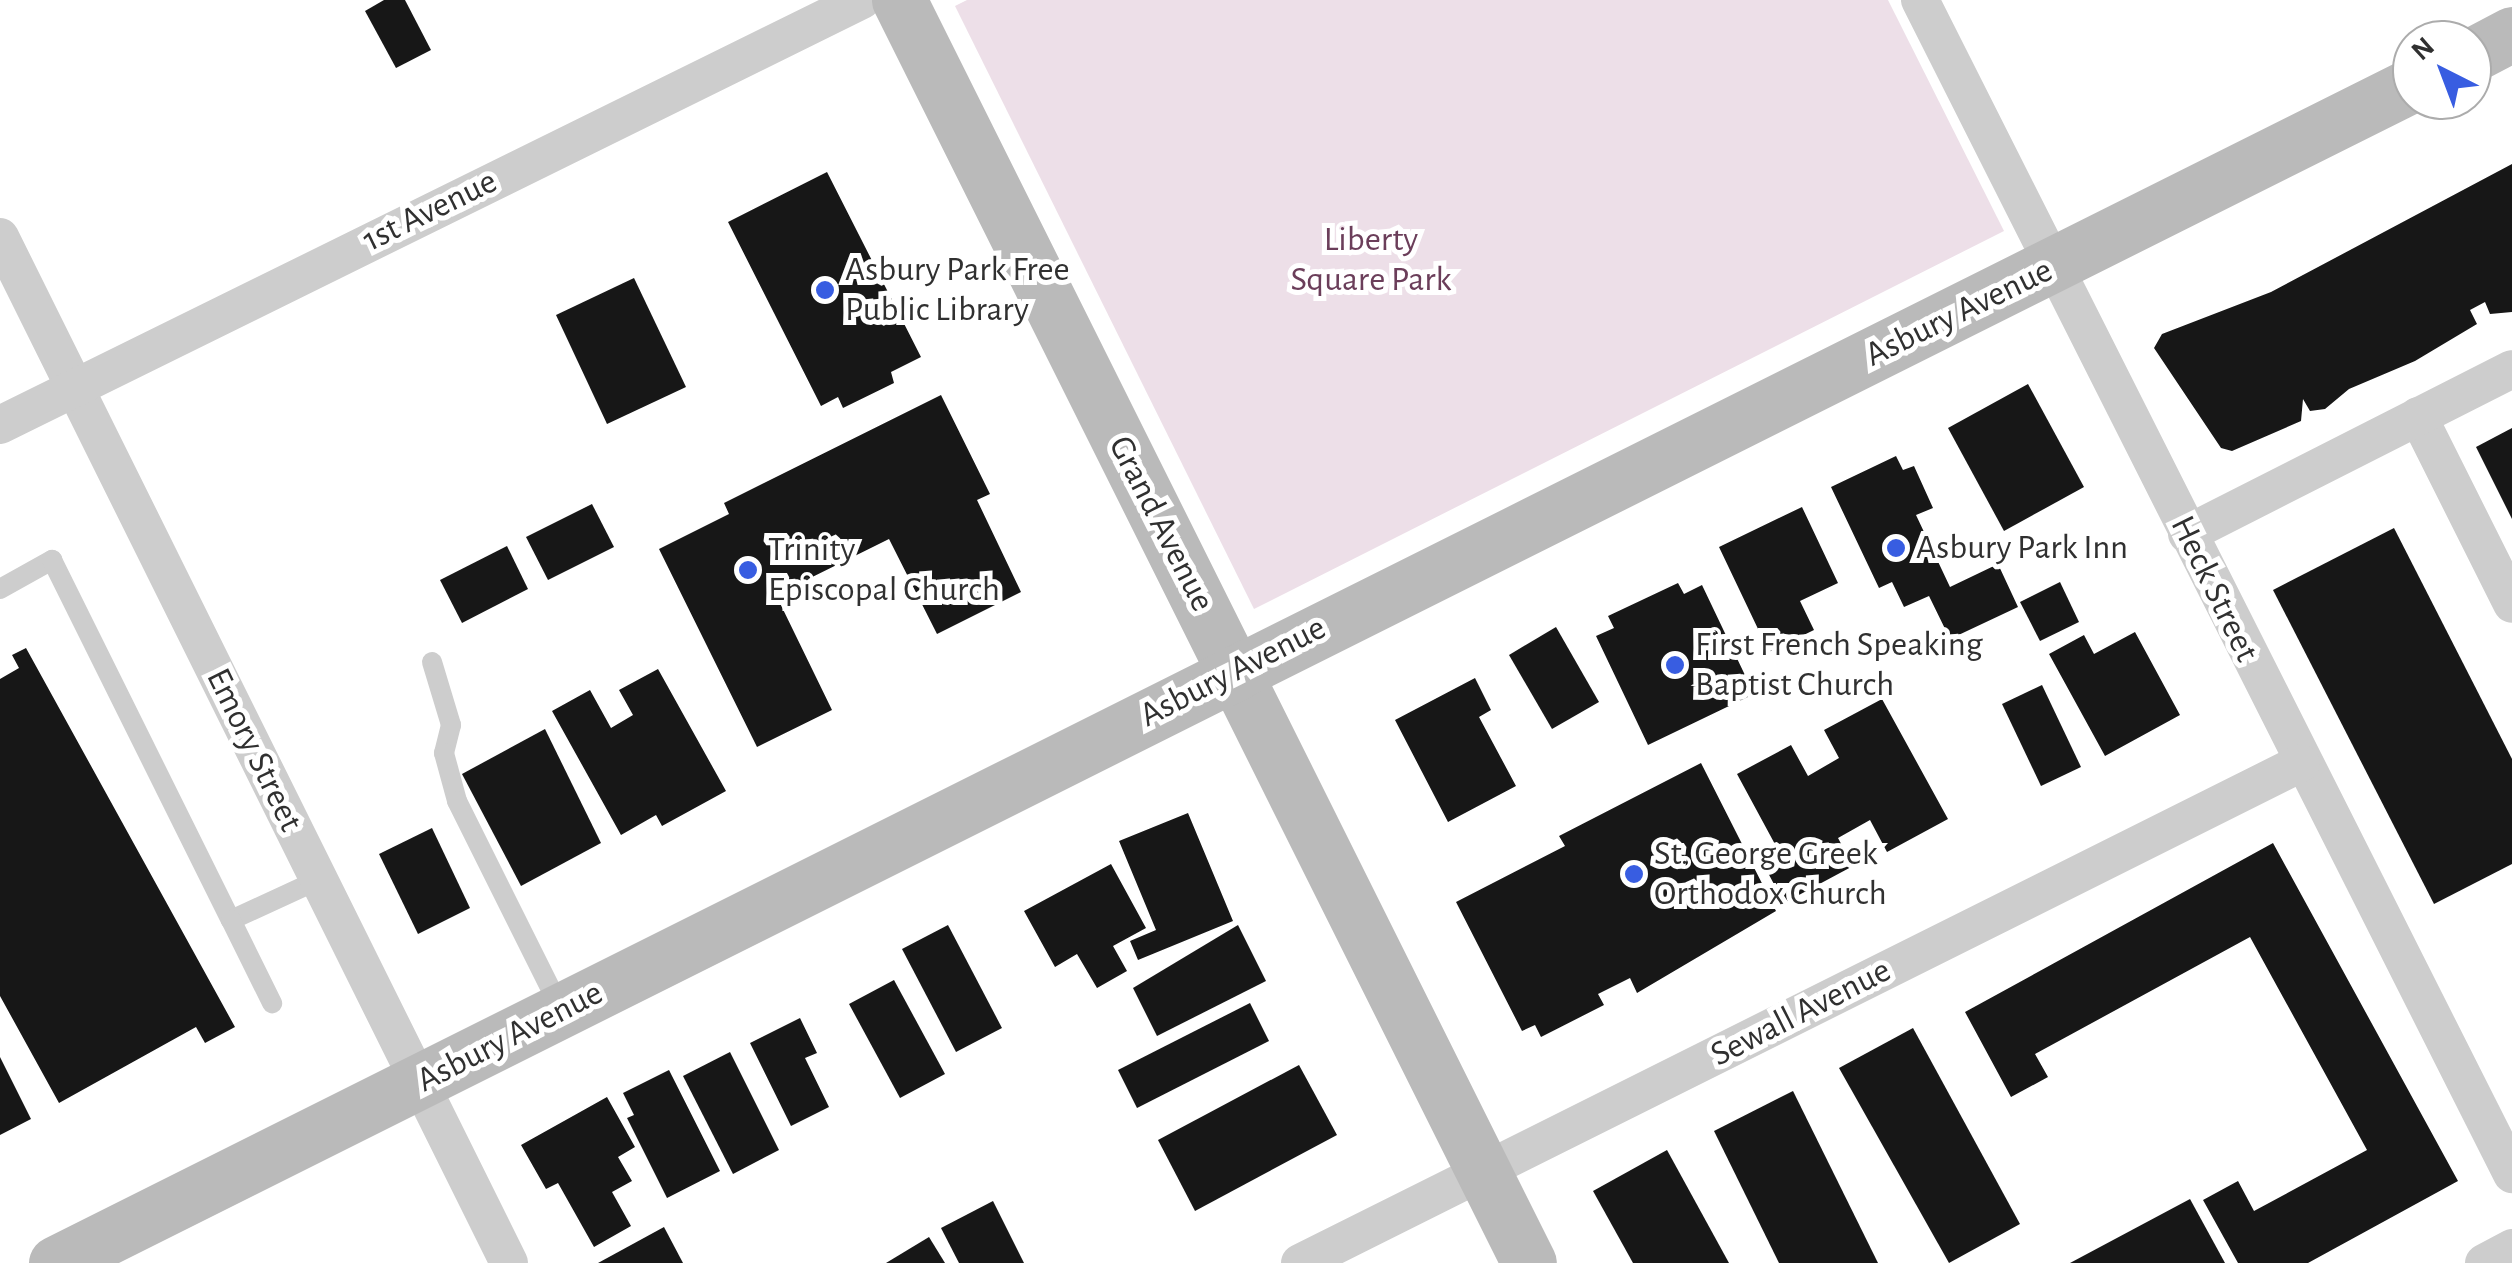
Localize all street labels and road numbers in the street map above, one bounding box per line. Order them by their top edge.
street label: 1st Avenue [356,161,504,261]
street label: Asbury Avenue [1859,250,2059,376]
street label: Grand Avenue [1099,429,1223,619]
street label: Heck Street [2161,509,2267,669]
street label: Asbury Avenue [1133,607,1333,737]
street label: Emory Street [197,662,311,838]
street label: Sewall Avenue [1704,950,1898,1076]
street label: Asbury Avenue [410,972,610,1102]

